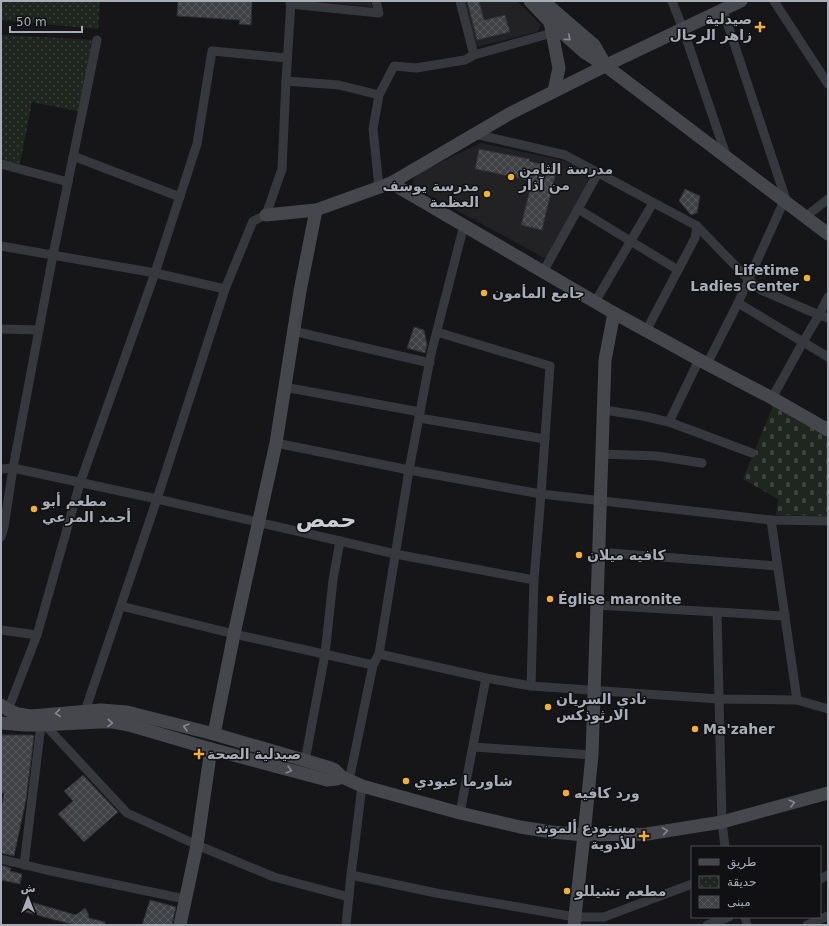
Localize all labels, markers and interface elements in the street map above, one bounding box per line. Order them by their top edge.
scale bar [10,8,82,34]
place label: صيدلية زاهر الرحال [670,11,752,44]
text: 50 m [16,15,47,29]
marker: صيدلية زاهر الرحال [755,22,765,32]
one-way arrow [563,33,571,40]
place label: مدرسة الثامن من آذار [518,161,613,194]
marker: مدرسة الثامن من آذار [506,172,516,182]
place label: مدرسة يوسف العظمة [383,178,479,210]
marker: مدرسة يوسف العظمة [482,189,492,199]
place label: Lifetime Ladies Center [690,262,799,294]
marker: Lifetime Ladies Center [802,273,812,283]
place label: جامع المأمون [492,284,585,302]
marker: جامع المأمون [479,288,489,298]
place label: مطعم أبو أحمد المرعي [41,492,131,526]
marker: مطعم أبو أحمد المرعي [29,504,39,514]
district label: حمص [296,507,356,532]
place label: كافيه ميلان [587,547,666,563]
marker: كافيه ميلان [574,550,584,560]
place label: Église maronite [558,591,681,607]
marker: Église maronite [545,594,555,604]
place label: نادي السريان الارثوذكس [556,691,647,724]
marker: نادي السريان الارثوذكس [543,702,553,712]
one-way arrow [55,709,61,718]
one-way arrow [107,718,113,727]
place label: Ma'zaher [703,721,775,737]
one-way arrow [183,723,190,732]
marker: Ma'zaher [690,724,700,734]
place label: صيدلية الصحة [207,746,301,762]
marker: صيدلية الصحة [194,749,204,759]
one-way arrow [286,765,293,774]
place label: شاورما عبودي [414,773,513,791]
marker: شاورما عبودي [401,776,411,786]
place label: ورد كافيه [574,785,640,802]
marker: ورد كافيه [561,788,571,798]
one-way arrow [788,799,795,808]
place label: مستودع ألموند للأدوية [535,819,636,853]
one-way arrow [662,827,668,836]
marker: مستودع ألموند للأدوية [639,831,649,841]
legend [691,846,821,918]
text: طريق [727,855,757,870]
text: حديقة [727,875,757,889]
north arrow [8,878,48,918]
text: ش [20,882,36,895]
place label: مطعم تشيللو [574,883,667,900]
marker: مطعم تشيللو [562,886,572,896]
text: مبنى [727,895,751,909]

